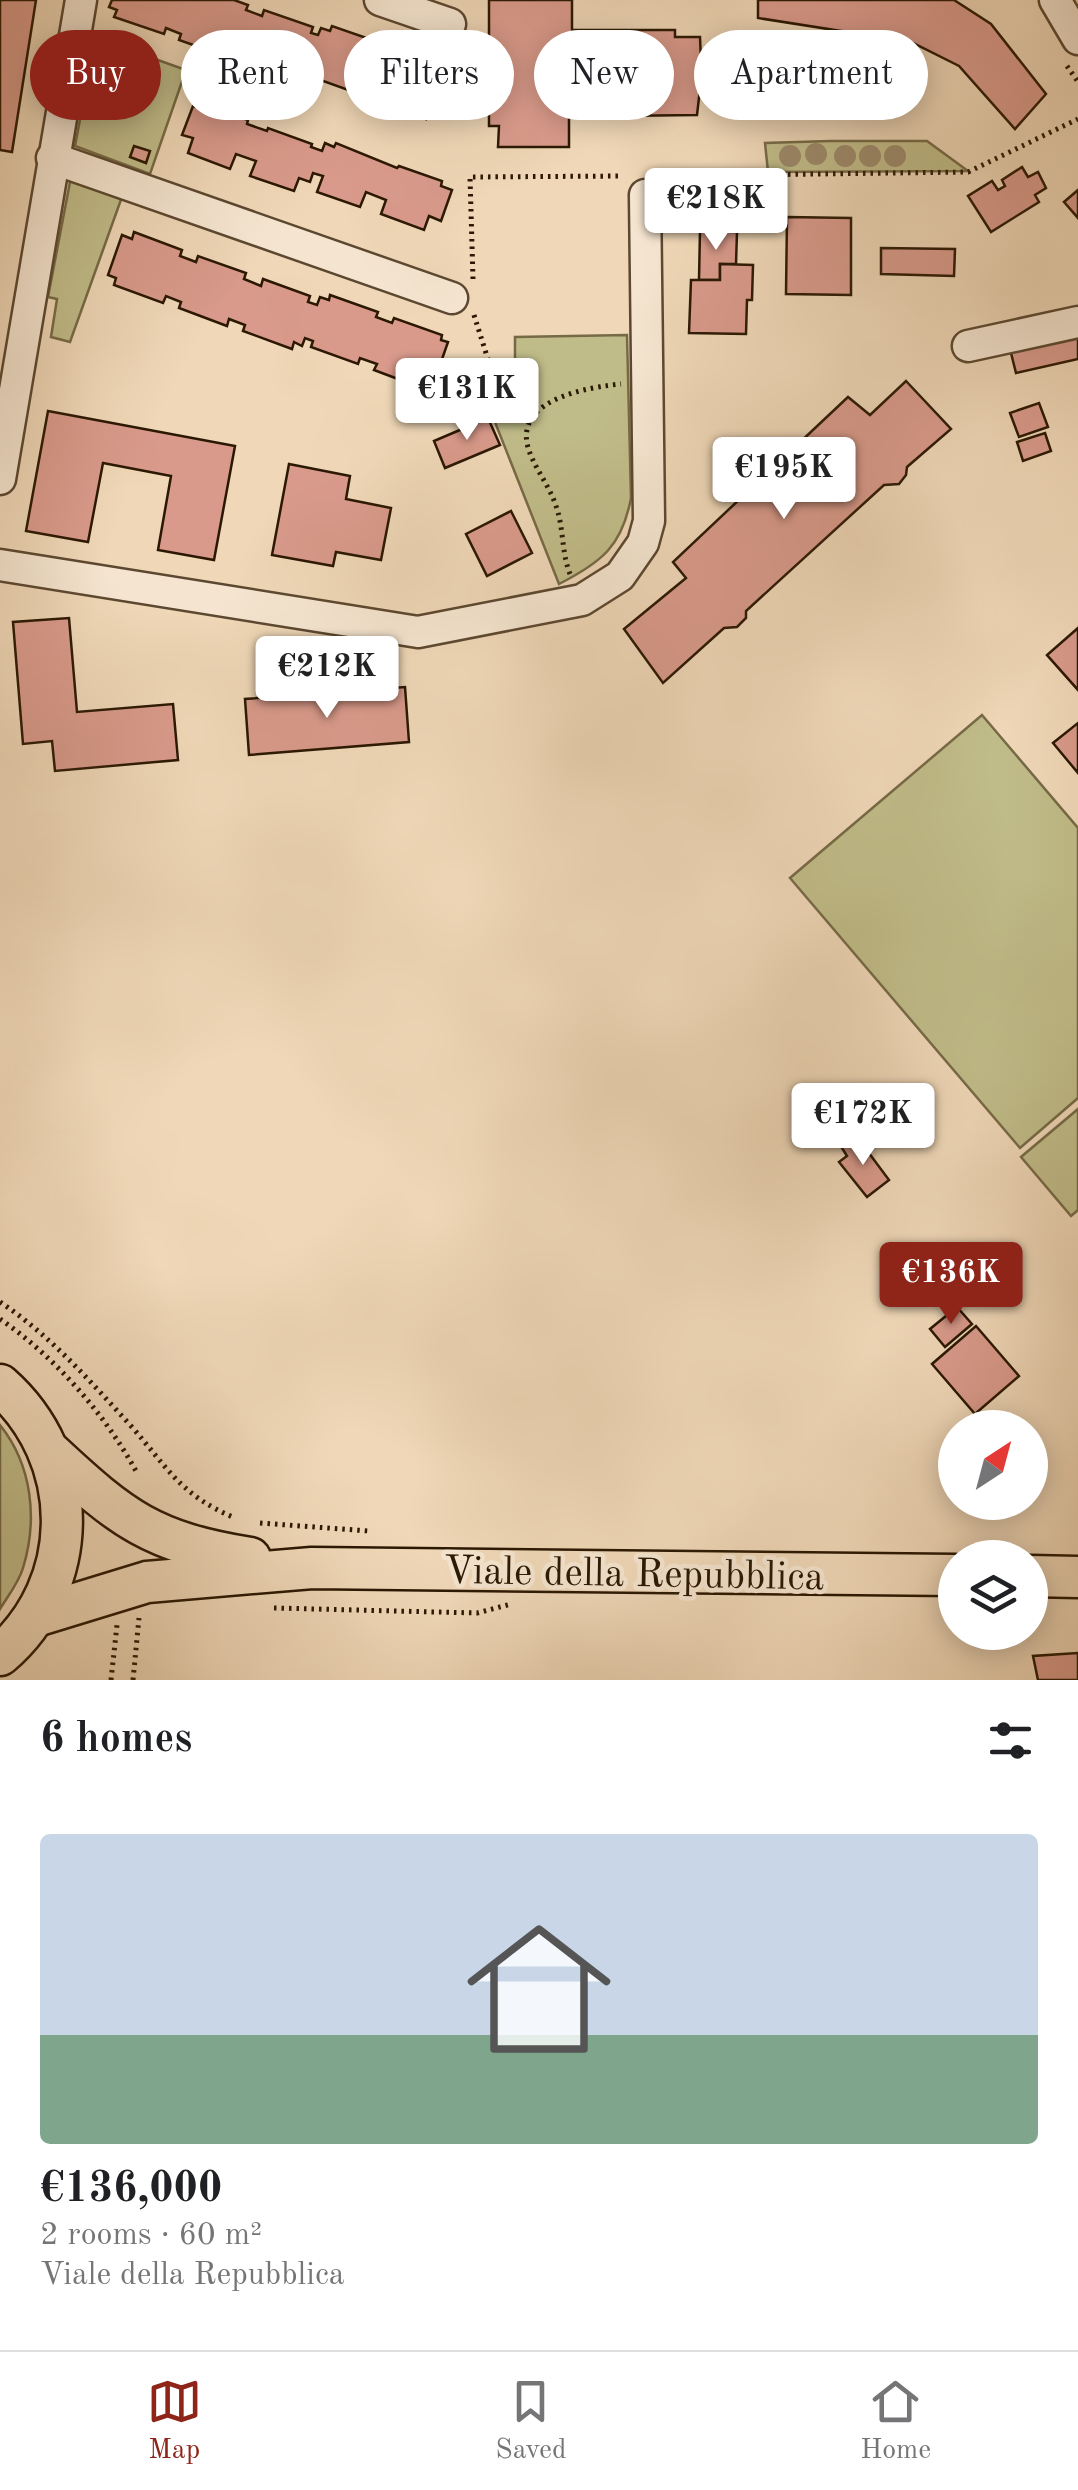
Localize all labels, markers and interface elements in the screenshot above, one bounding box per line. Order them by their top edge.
chip: Buy [30,30,161,120]
chip: Rent [181,30,324,120]
chip: Filters [344,30,514,120]
chip: New [534,30,674,120]
chip: Apartment [694,30,928,120]
pin: €218K [646,168,786,253]
text: €218K [667,184,765,216]
pin: €131K [397,358,537,443]
text: €131K [418,374,516,406]
pin: €195K [714,437,854,522]
text: €195K [735,453,833,485]
pin: €212K [257,636,397,721]
text: €212K [278,652,376,684]
pin: €172K [793,1083,933,1168]
text: €172K [814,1099,912,1131]
pin: €136K [881,1242,1021,1327]
text: €136K [902,1258,1000,1290]
north arrow [938,1410,1048,1520]
map controls [938,1410,1048,1650]
button: layers [938,1540,1048,1650]
street label: Viale della Repubblica [443,1553,825,1599]
icon: filters [983,1713,1038,1768]
text: 6 homes [40,1719,192,1761]
icon: home [449,1899,629,2079]
text: €136,000 [40,2169,222,2211]
text: 2 rooms · 60 m² [40,2220,262,2252]
text: Viale della Repubblica [40,2260,345,2292]
tab: Map [147,2374,202,2469]
tab: Saved [495,2374,567,2469]
tab: Home [860,2374,931,2469]

